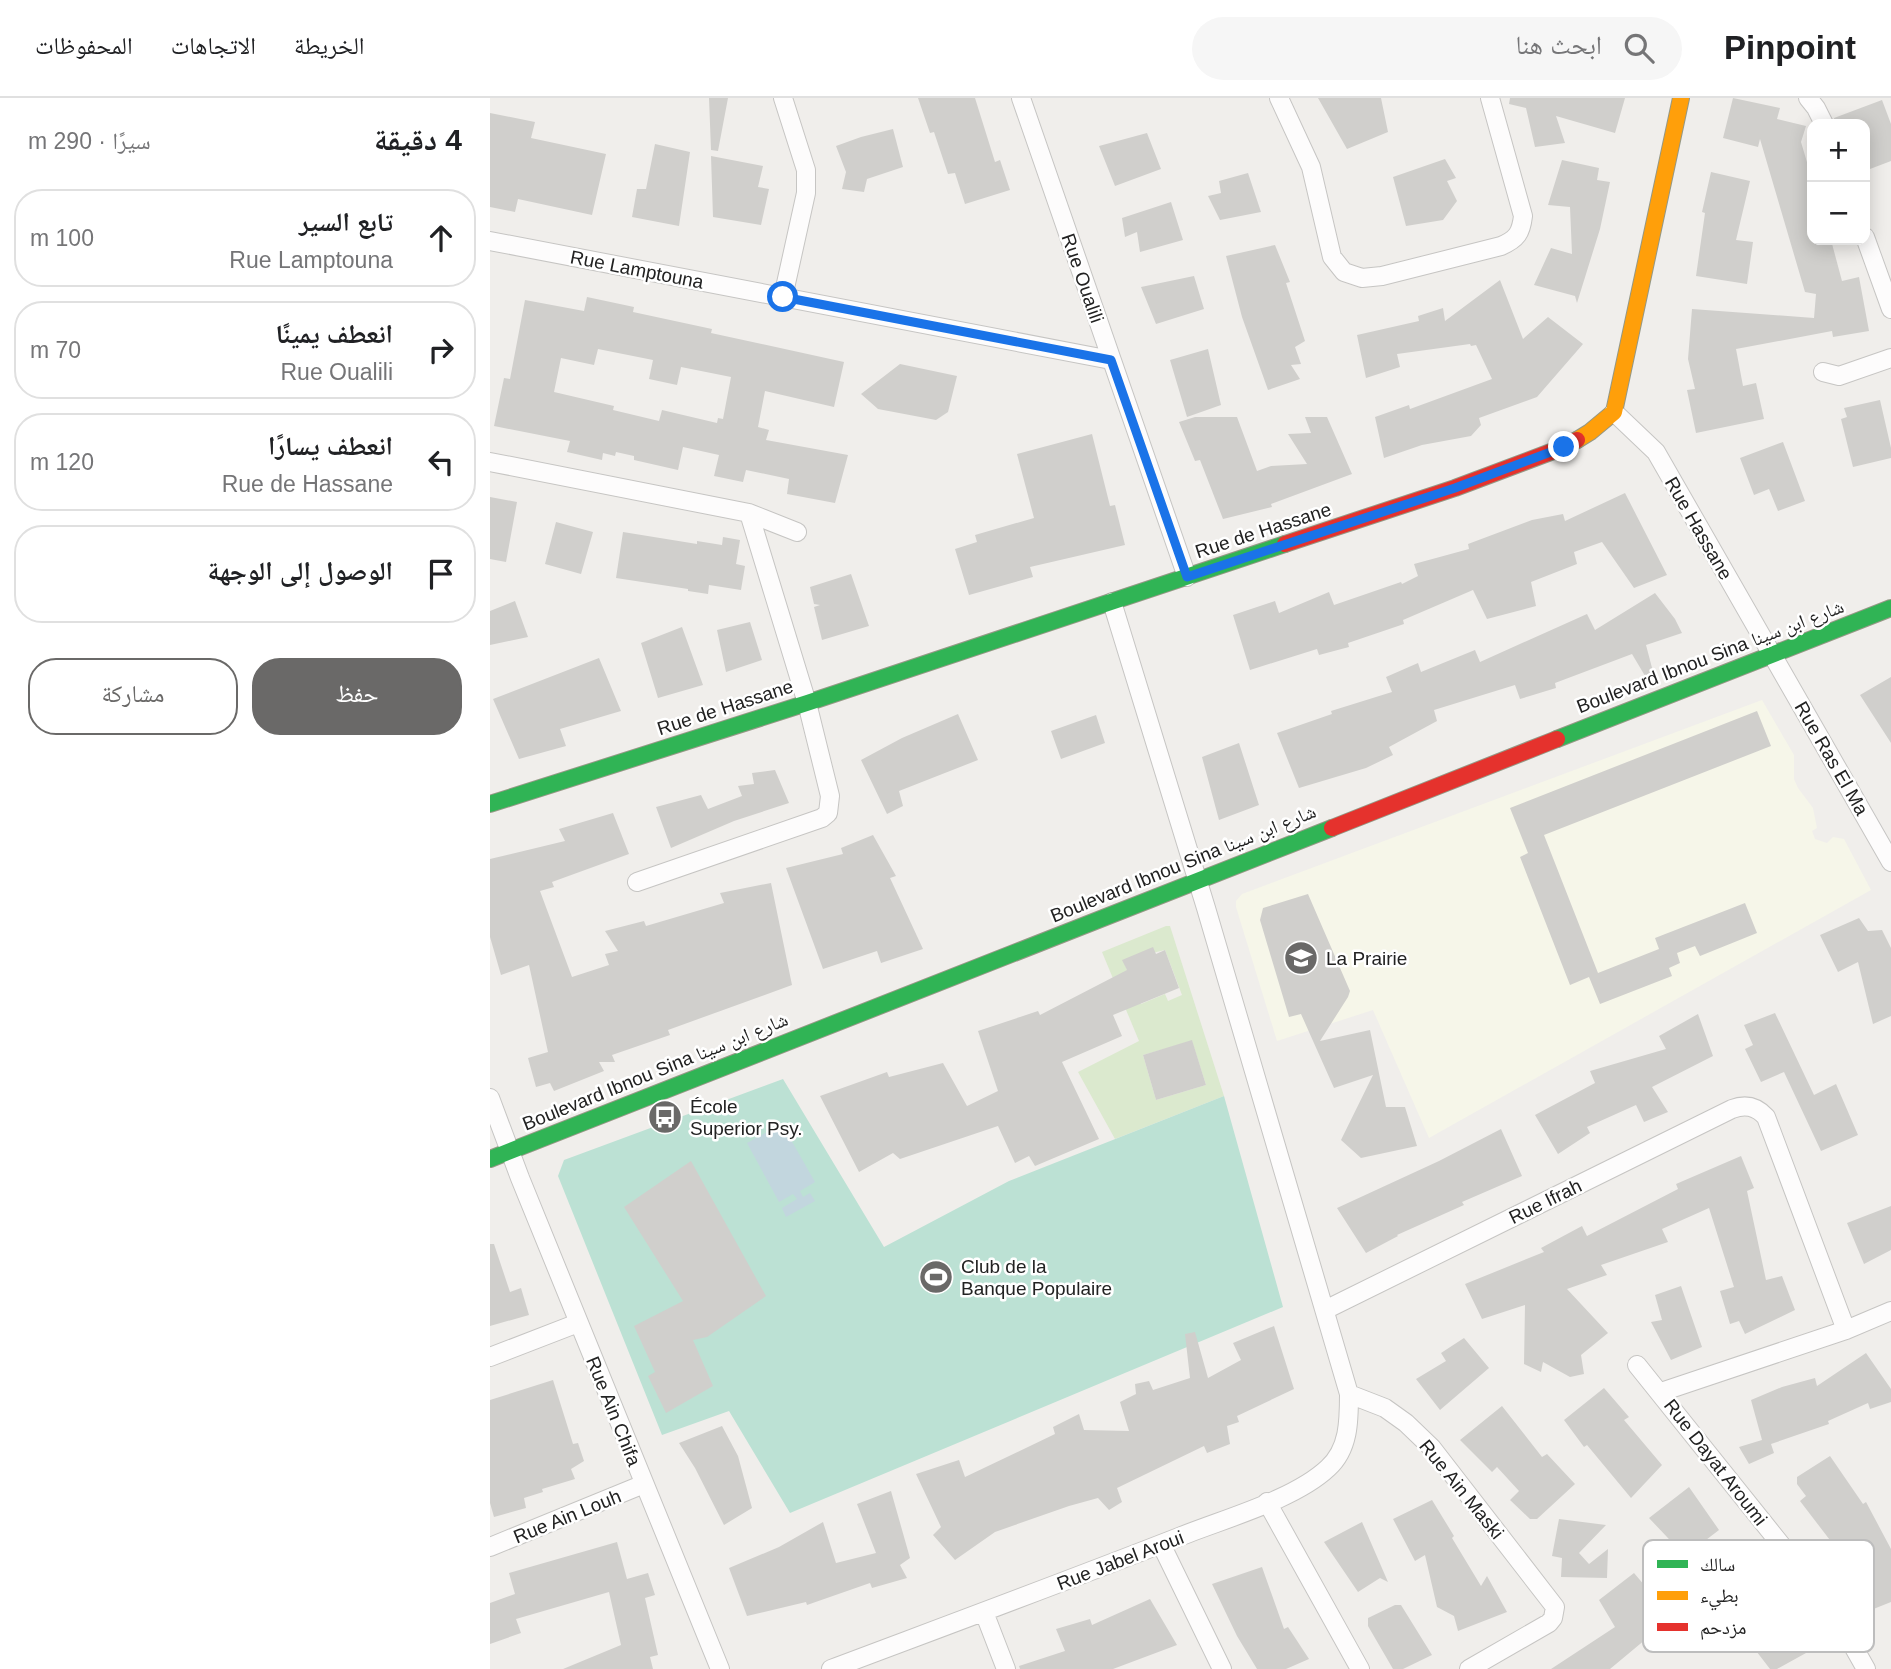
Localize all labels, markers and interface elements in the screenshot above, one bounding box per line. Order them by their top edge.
search box [1192,17,1682,80]
icon: search [1620,29,1658,67]
text: Pinpoint [1724,29,1856,66]
text: ابحث هنا [1516,30,1602,60]
text: المحفوظات [35,32,133,59]
text: الاتجاهات [171,32,256,59]
text: الخريطة [294,32,365,59]
map controls [1807,119,1870,245]
button: + [1807,119,1870,182]
text: 4 دقيقة [374,123,462,156]
text: سيرًا · 290 m [28,128,151,154]
button: − [1807,182,1870,245]
text: تابع السير [299,207,393,237]
icon: ahead [422,219,460,257]
text: 100 m [30,225,94,251]
street label: Rue Oualili [1057,231,1108,326]
street label: Rue Lamptouna [569,246,706,293]
text: Rue Lamptouna [229,247,393,273]
route start [767,281,798,312]
text: انعطف يمينًا [276,319,393,349]
icon: right [422,331,460,369]
text: 70 m [30,337,81,363]
text: Rue Oualili [281,359,393,385]
text: انعطف يسارًا [268,431,393,461]
route end [1548,431,1579,462]
icon: left [422,443,460,481]
text: 120 m [30,449,94,475]
text: Rue de Hassane [222,471,393,497]
street label: Rue Hassane [1661,473,1736,583]
street label: Rue de Hassane [1193,499,1334,562]
icon: arrive [422,555,460,593]
text: الوصول إلى الوجهة [208,556,393,586]
street label: Boulevard Ibnou Sina شارع ابن سينا [1574,596,1847,718]
button: مشاركة [28,658,238,735]
button: حفظ [252,658,462,735]
street label: Rue de Hassane [655,676,796,739]
street label: Rue Ras El Ma [1791,698,1873,819]
street label: Boulevard Ibnou Sina شارع ابن سينا [1047,800,1319,927]
school or university icon: La Prairie [1282,939,1320,977]
place label: La Prairie [1326,948,1407,969]
street label: Boulevard Ibnou Sina شارع ابن سينا [519,1008,791,1135]
place label: École Superior Psy. [690,1096,803,1139]
bus stop icon: École Superior Psy. [646,1098,684,1136]
street label: Rue Ifrah [1505,1175,1585,1228]
place label: Club de la Banque Populaire [961,1256,1112,1299]
sports icon: Club de la Banque Populaire [917,1258,955,1296]
street label: Rue Ain Chifa [582,1353,645,1469]
street label: Rue Dayat Aroumi [1660,1395,1771,1530]
street label: Rue Ain Maski [1415,1436,1508,1543]
street label: Rue Ain Louh [510,1485,624,1548]
street label: Rue Jabel Aroui [1054,1527,1187,1594]
legend [1643,1540,1874,1652]
text: سالك [1700,1554,1735,1575]
text: بطيء [1700,1585,1739,1611]
text: مزدحم [1700,1617,1746,1640]

